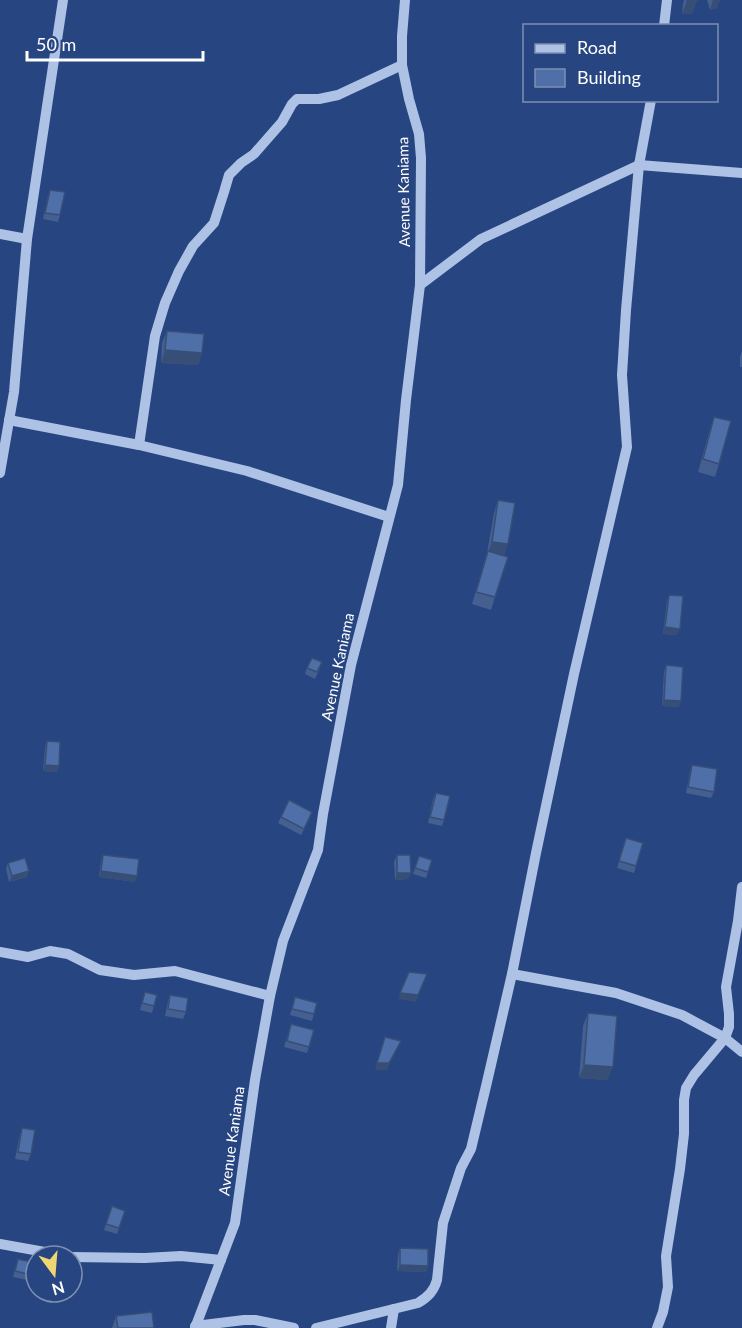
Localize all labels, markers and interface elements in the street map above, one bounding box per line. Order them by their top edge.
scale bar [27,24,202,62]
legend [523,24,718,102]
text: 50 m [36,33,76,55]
text: Road [577,36,617,58]
text: Building [577,66,641,88]
street label: Avenue Kaniama [393,137,413,247]
street label: Avenue Kaniama [317,611,357,722]
street label: Avenue Kaniama [214,1085,248,1197]
north arrow [24,1244,84,1304]
text: N [50,1278,67,1300]

